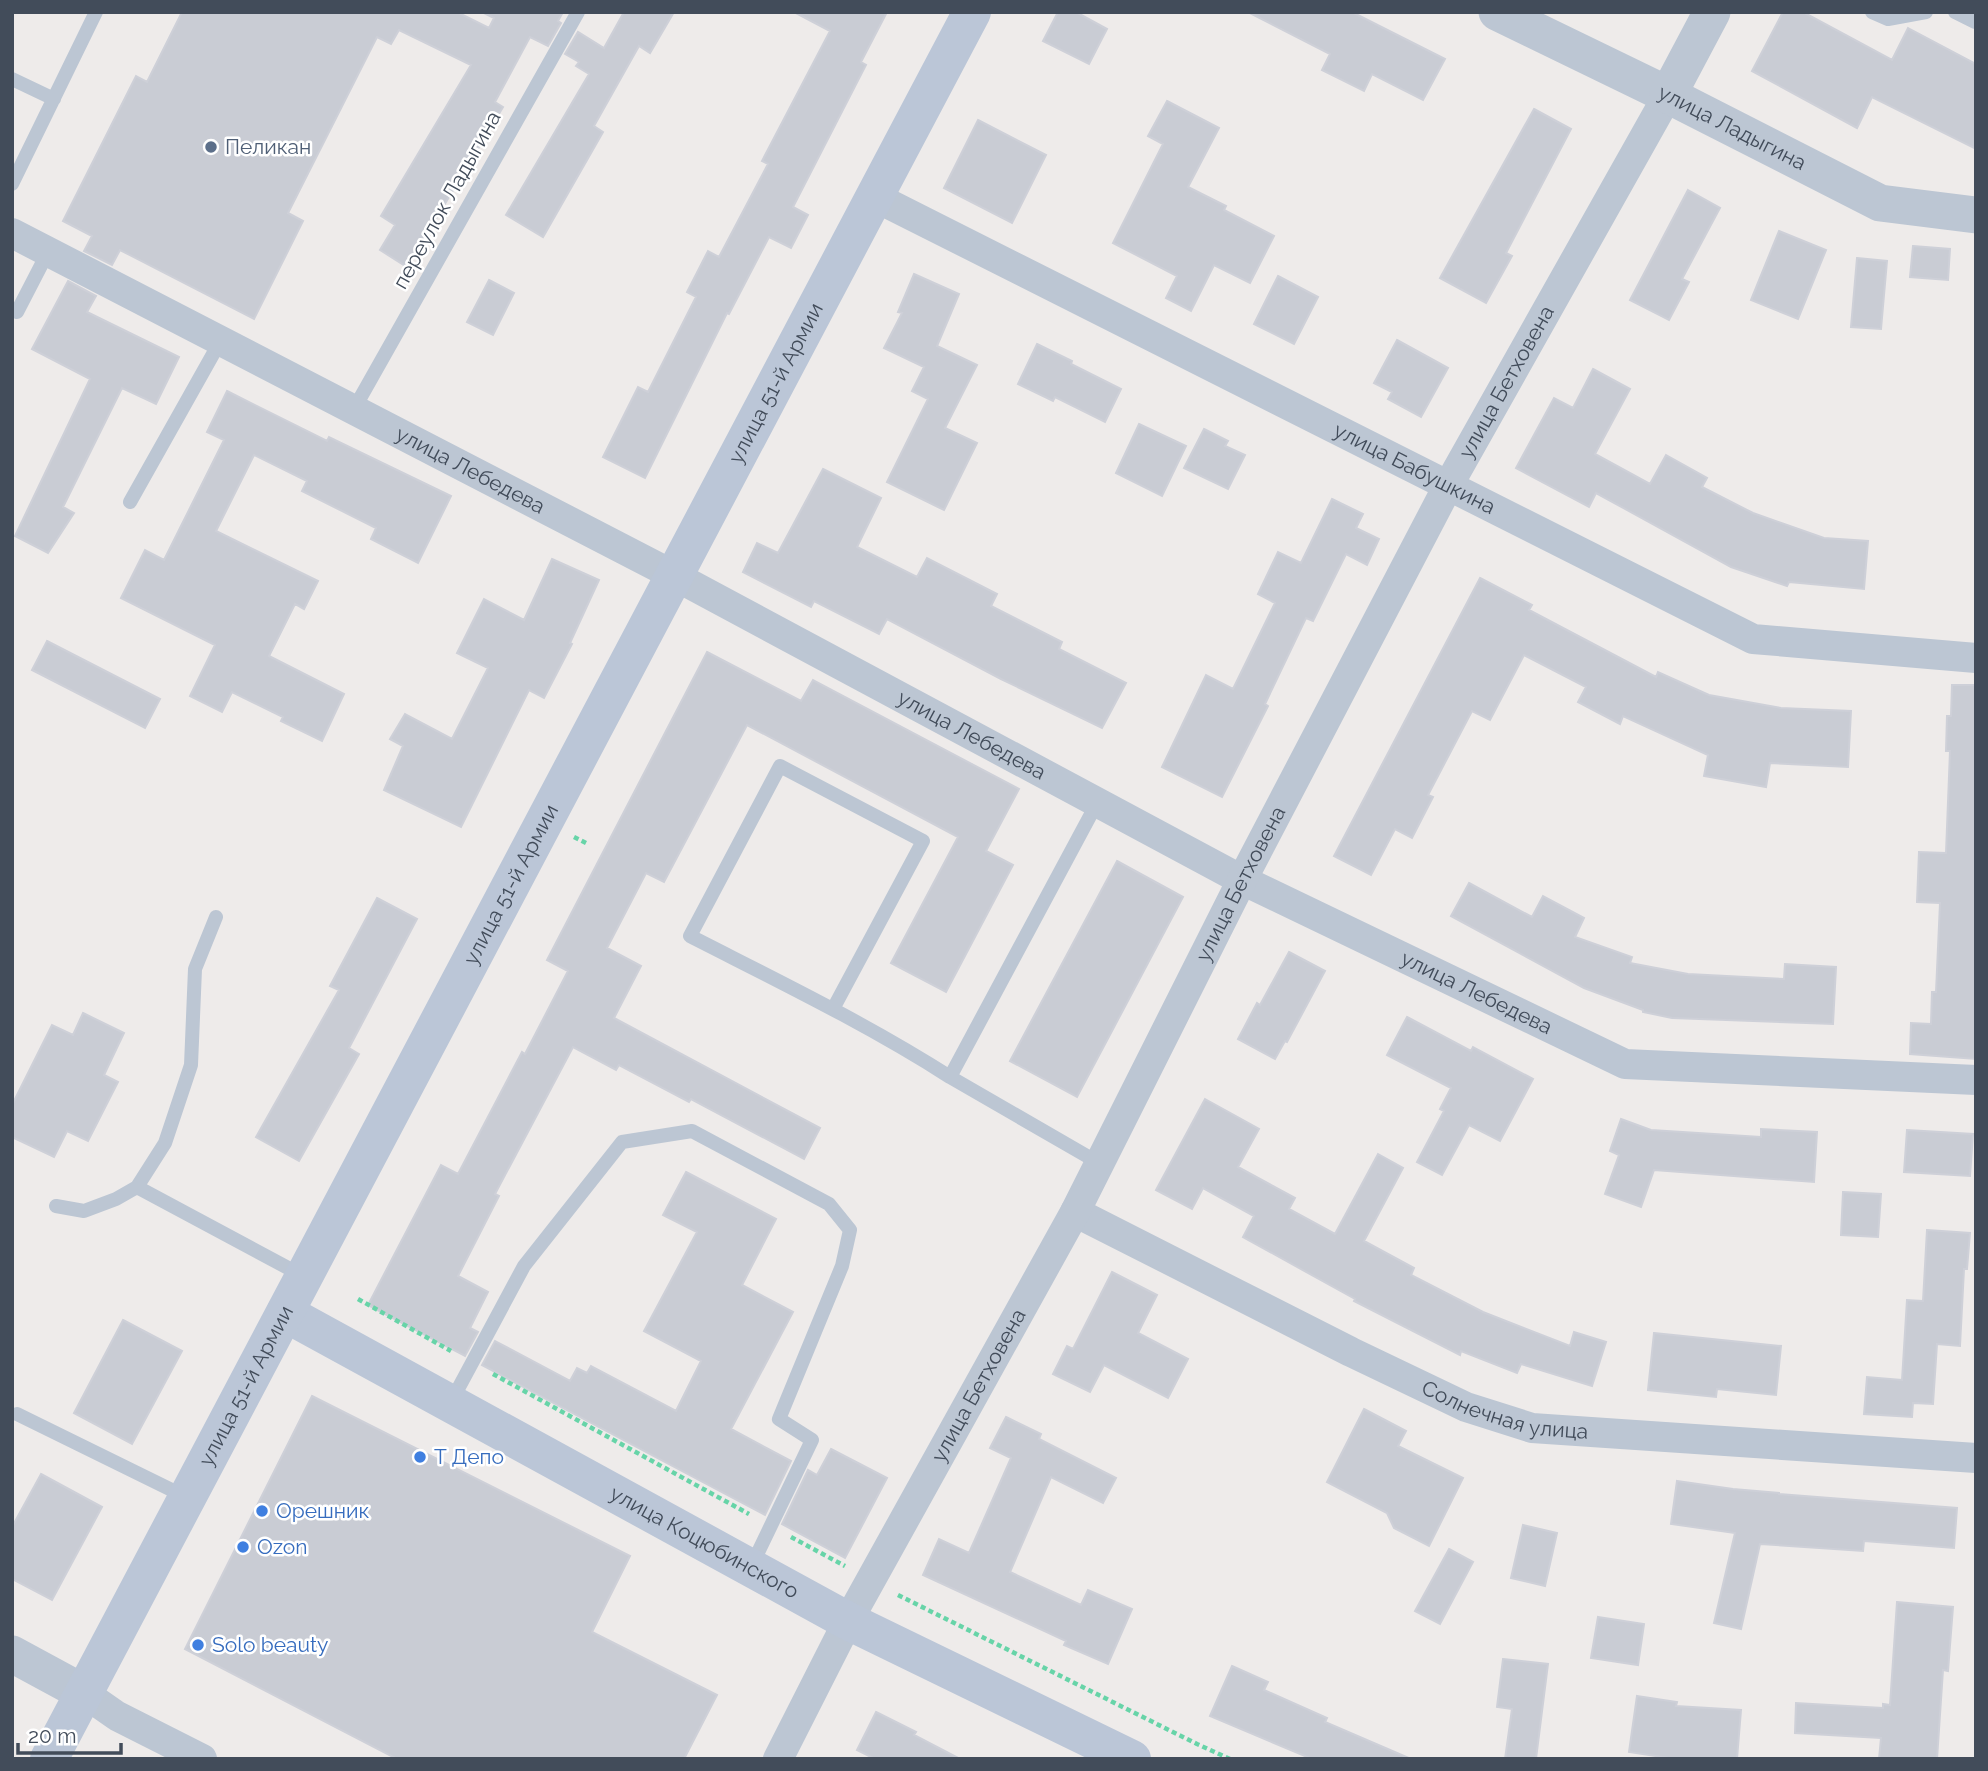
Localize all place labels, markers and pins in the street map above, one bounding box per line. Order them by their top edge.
place label: Пеликан [225,134,311,159]
marker: Пеликан [203,139,219,155]
place label: Т Депо [434,1444,504,1469]
marker: Т Депо [412,1449,428,1465]
place label: Орешник [276,1498,369,1523]
marker: Орешник [254,1503,270,1519]
place label: Ozon [257,1534,308,1559]
marker: Ozon [235,1539,251,1555]
place label: Solo beauty [212,1632,328,1657]
marker: Solo beauty [190,1637,206,1653]

